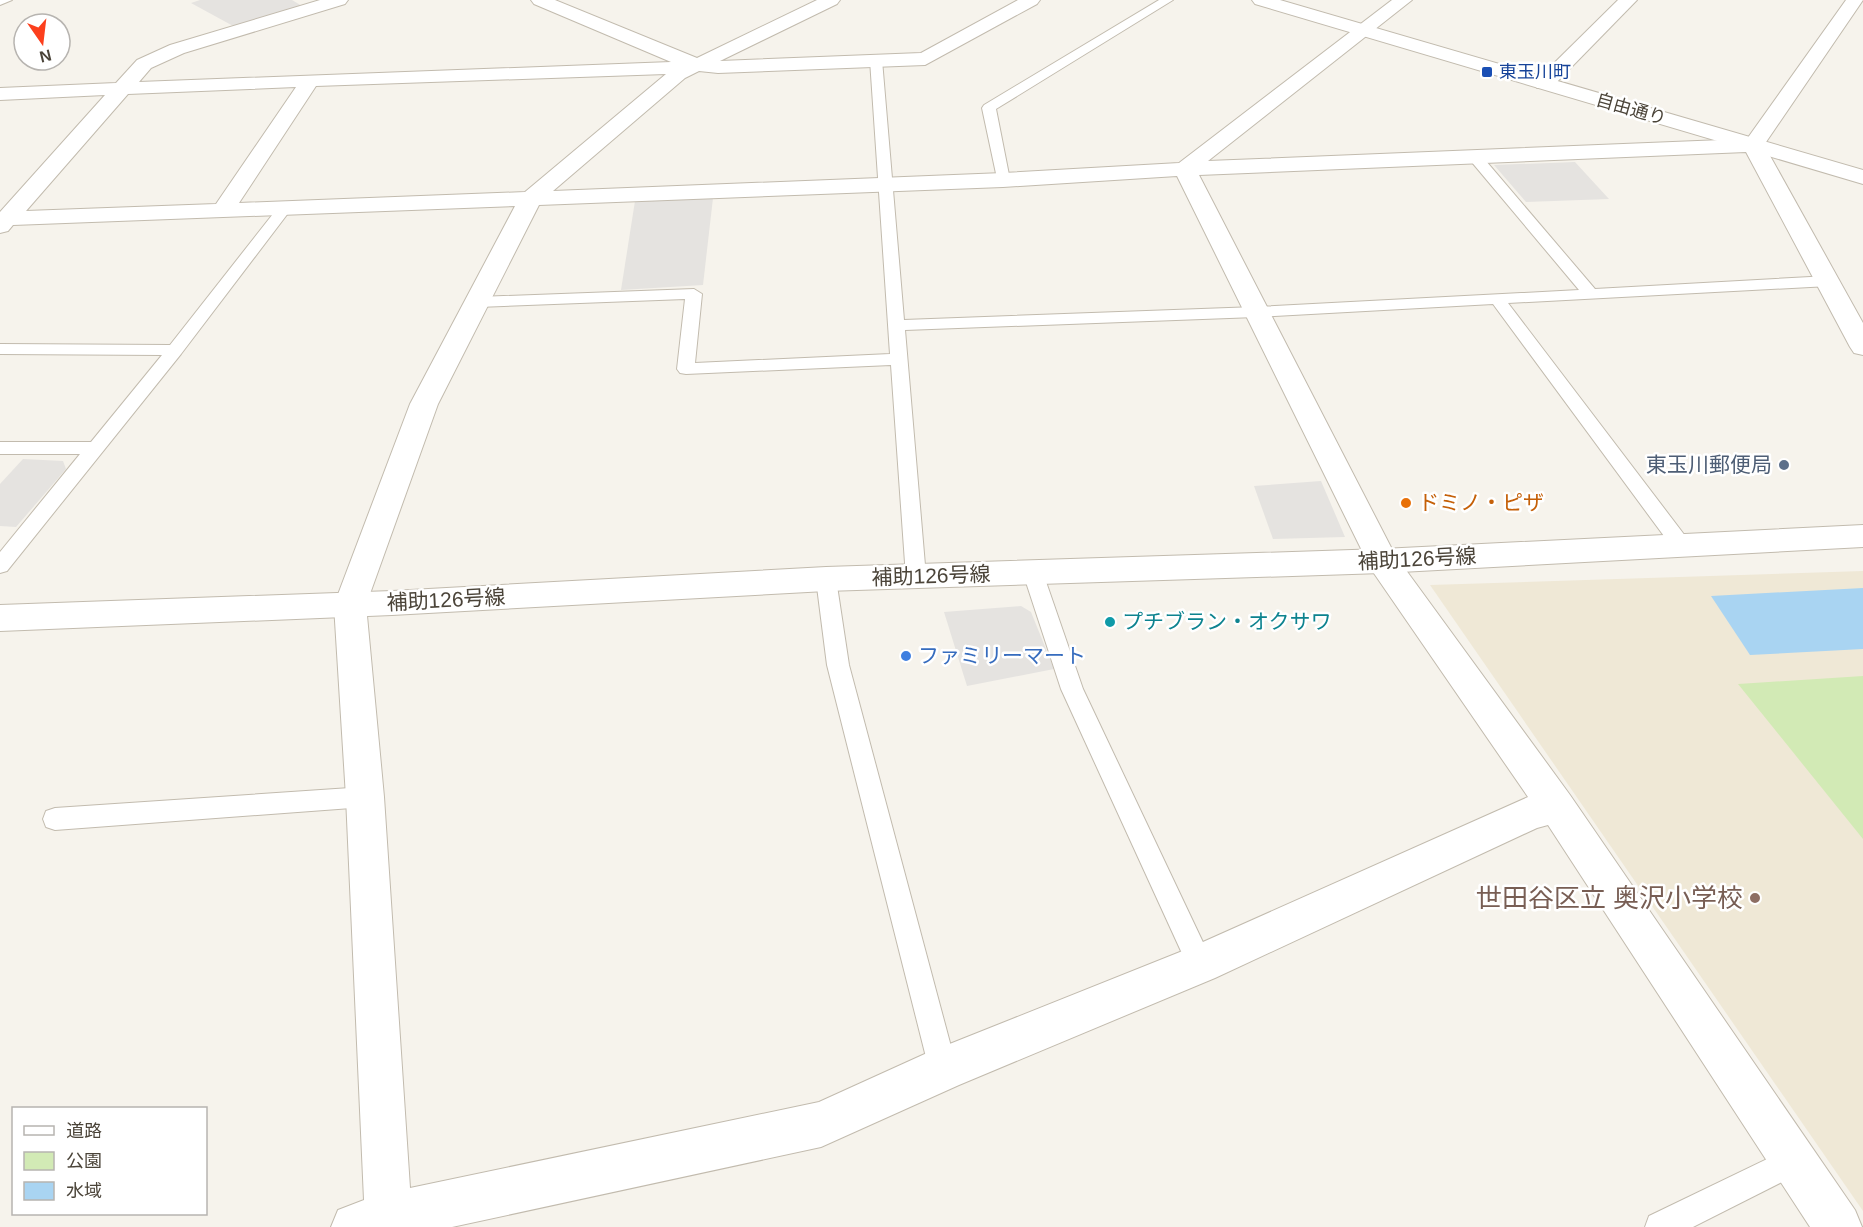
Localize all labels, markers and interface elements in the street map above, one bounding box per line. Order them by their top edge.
north arrow [12,12,72,72]
text: N [38,46,53,66]
place label: 東玉川町 [1499,62,1571,82]
marker: 東玉川町 [1480,65,1494,79]
street label: 自由通り [1594,89,1668,129]
place label: 東玉川郵便局 [1646,453,1772,476]
marker: 東玉川郵便局 [1777,458,1791,472]
place label: ドミノ・ピザ [1418,491,1544,514]
marker: ドミノ・ピザ [1399,496,1413,510]
street label: 補助126号線 [1357,544,1477,573]
street label: 補助126号線 [871,562,991,589]
street label: 補助126号線 [386,585,506,614]
place label: プチブラン・オクサワ [1122,610,1332,633]
marker: プチブラン・オクサワ [1103,615,1117,629]
place label: ファミリーマート [918,644,1086,667]
marker: ファミリーマート [899,649,913,663]
place label: 世田谷区立 奥沢小学校 [1476,883,1743,913]
marker: 世田谷区立 奥沢小学校 [1748,891,1762,905]
legend [12,1107,207,1215]
text: 道路 [66,1121,102,1141]
text: 公園 [66,1151,102,1171]
text: 水域 [66,1181,102,1201]

